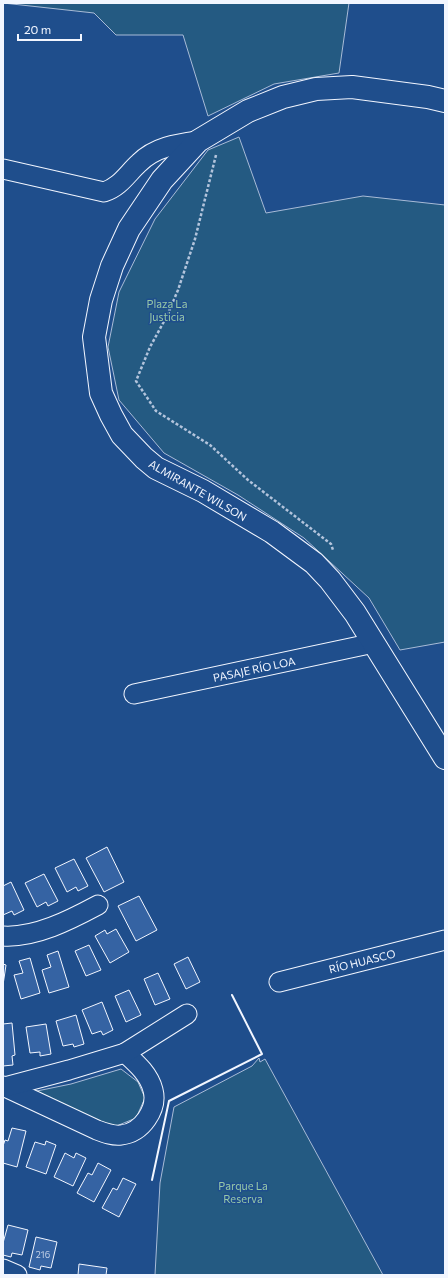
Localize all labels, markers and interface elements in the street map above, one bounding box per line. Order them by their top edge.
scale bar [18,16,81,42]
text: 20 m [24,22,51,36]
park label: Plaza La Justicia [147,297,187,324]
street label: ALMIRANTE WILSON [147,457,249,523]
street label: PASAJE RÍO LOA [212,653,297,685]
street label: RÍO HUASCO [327,945,397,976]
park label: Parque La Reserva [218,1179,268,1205]
house number: 216 [36,1249,50,1260]

